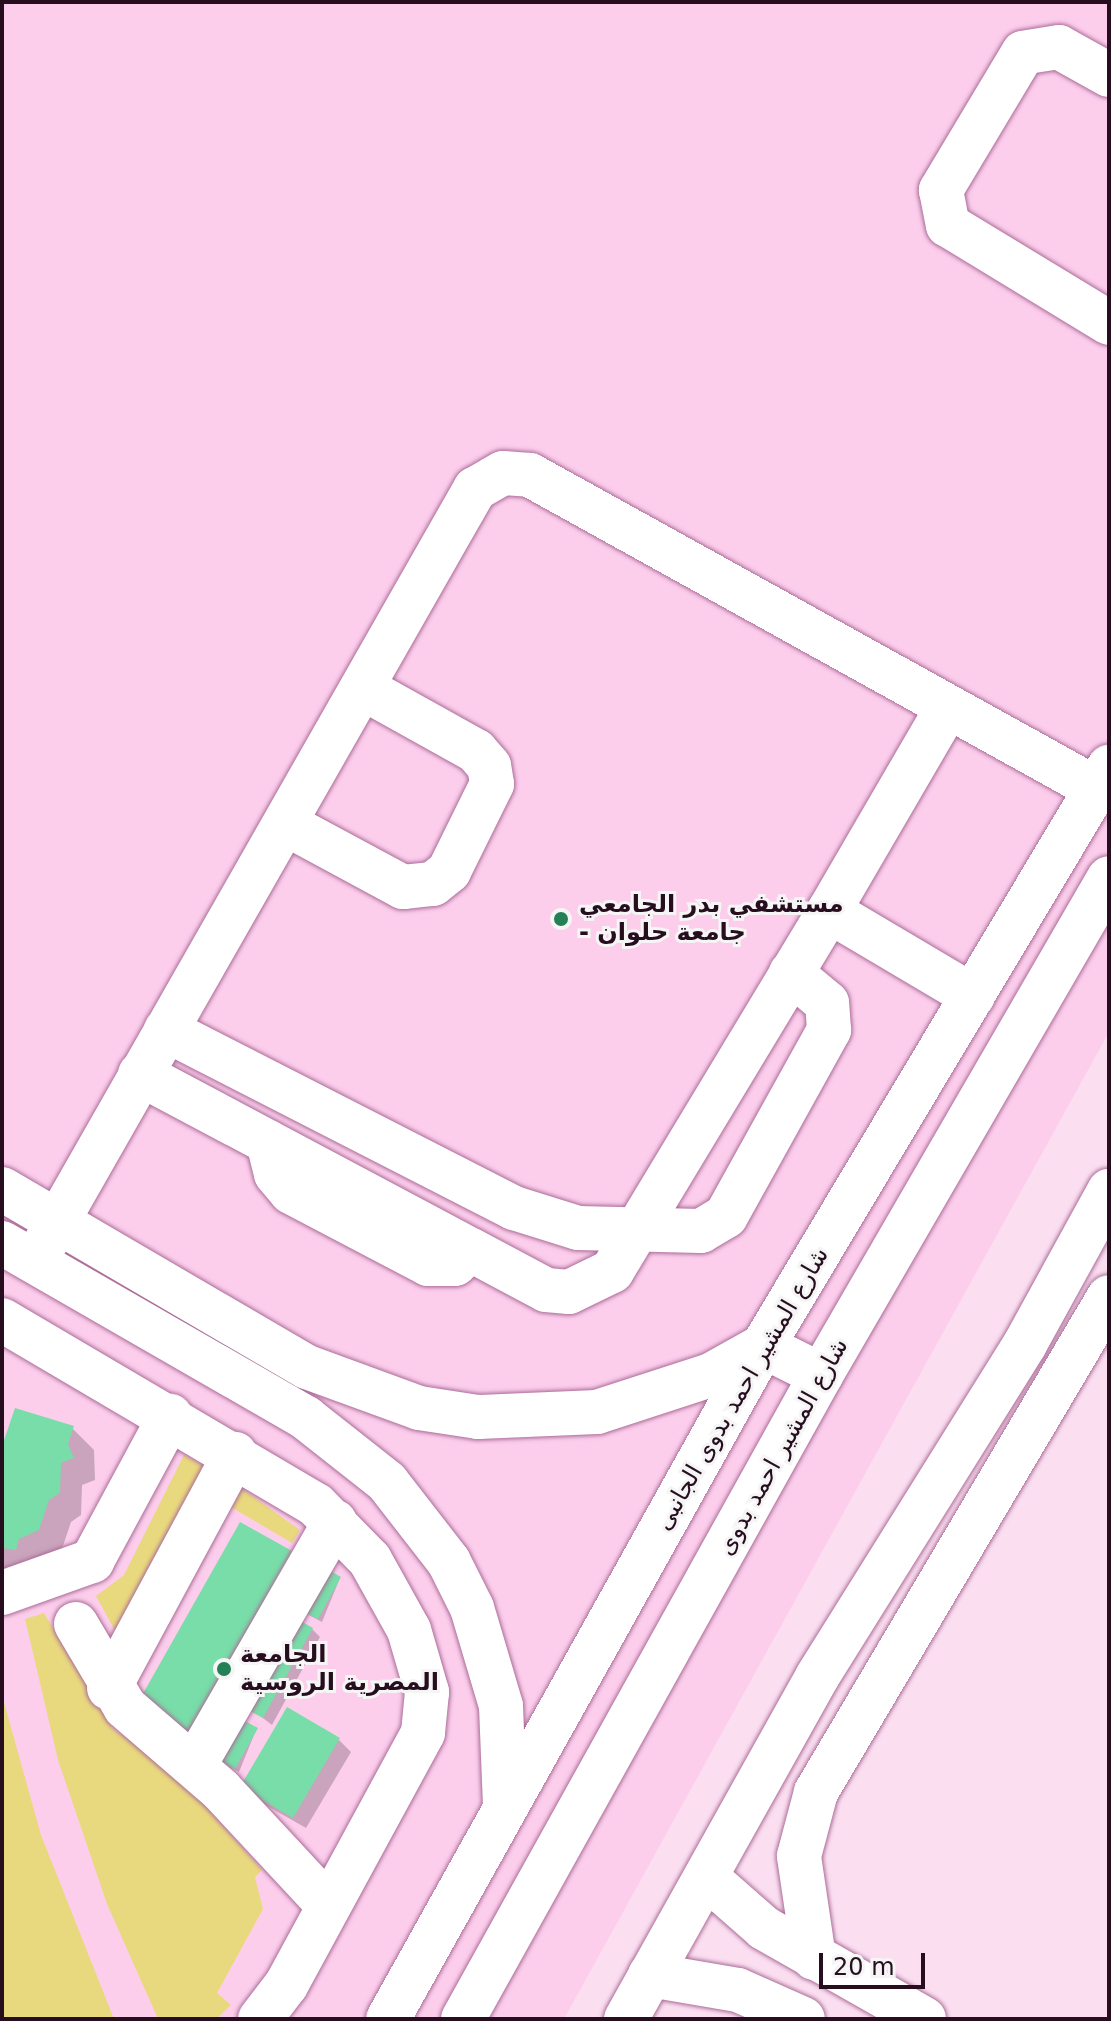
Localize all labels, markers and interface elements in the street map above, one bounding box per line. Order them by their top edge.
place label: مستشفي بدر الجامعي - جامعة حلوان [579,891,844,947]
marker: مستشفي بدر الجامعي - جامعة حلوان [550,908,572,930]
street label: شارع المشير احمد بدوى الجانبى [649,1242,835,1536]
street label: شارع المشير احمد بدوى [711,1333,855,1561]
place label: الجامعة المصرية الروسية [240,1641,439,1697]
marker: الجامعة المصرية الروسية [215,1660,233,1678]
scale bar [823,1937,929,1987]
text: 20 m [833,1953,895,1981]

